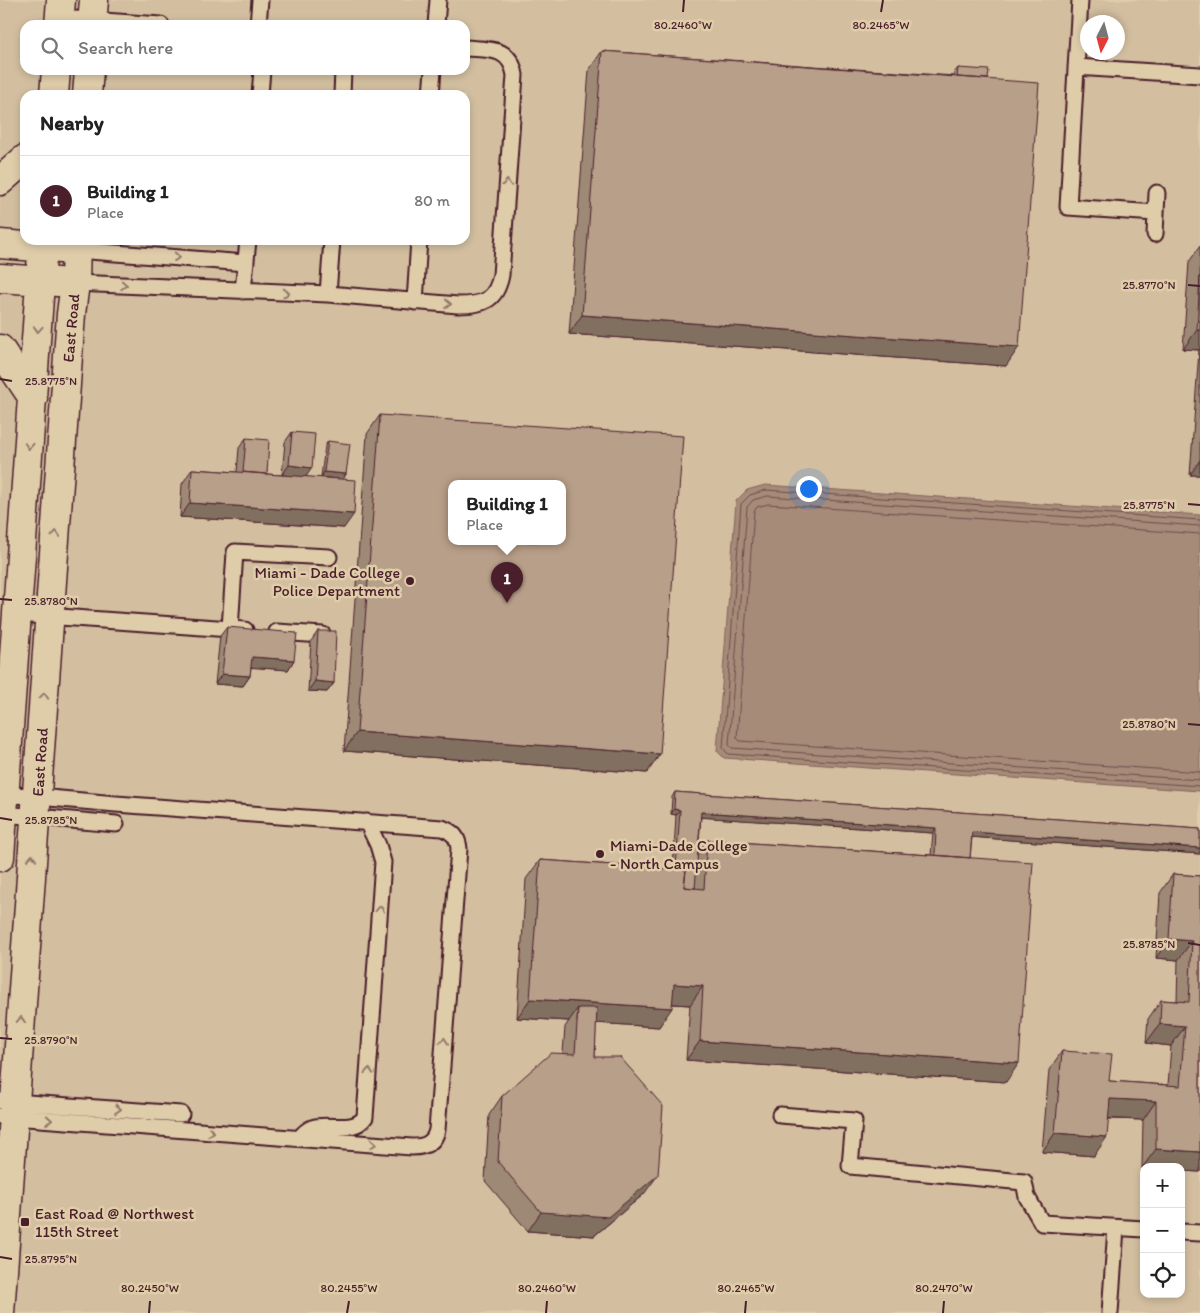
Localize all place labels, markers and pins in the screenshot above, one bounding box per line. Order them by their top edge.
pin: 1 [491,562,523,603]
place label: Miami - Dade College Police Department [254,563,400,600]
marker: Miami - Dade College Police Department [404,575,416,587]
place label: Miami-Dade College - North Campus [610,836,748,873]
marker: Miami-Dade College - North Campus [594,848,606,860]
place label: East Road @ Northwest 115th Street [35,1204,194,1241]
marker: East Road @ Northwest 115th Street [19,1216,31,1228]

